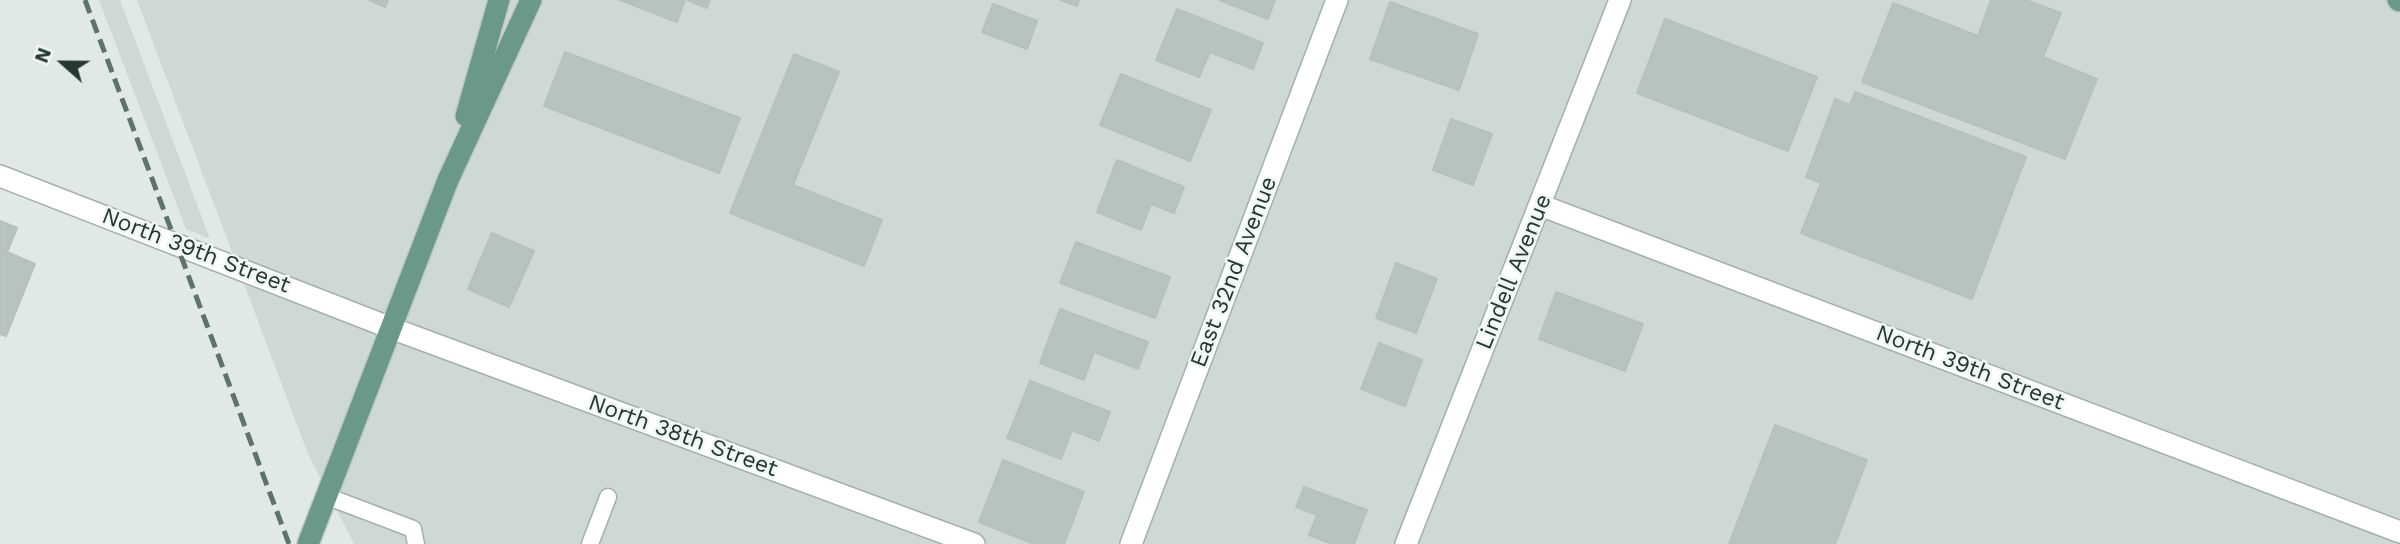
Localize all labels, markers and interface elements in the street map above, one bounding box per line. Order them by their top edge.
north arrow [28,28,98,98]
text: N [30,45,56,66]
street label: East 32nd Avenue [1185,173,1283,371]
street label: Lindell Avenue [1470,190,1558,354]
street label: North 39th Street [98,202,294,300]
street label: North 39th Street [1872,319,2068,417]
street label: North 38th Street [585,389,781,483]

